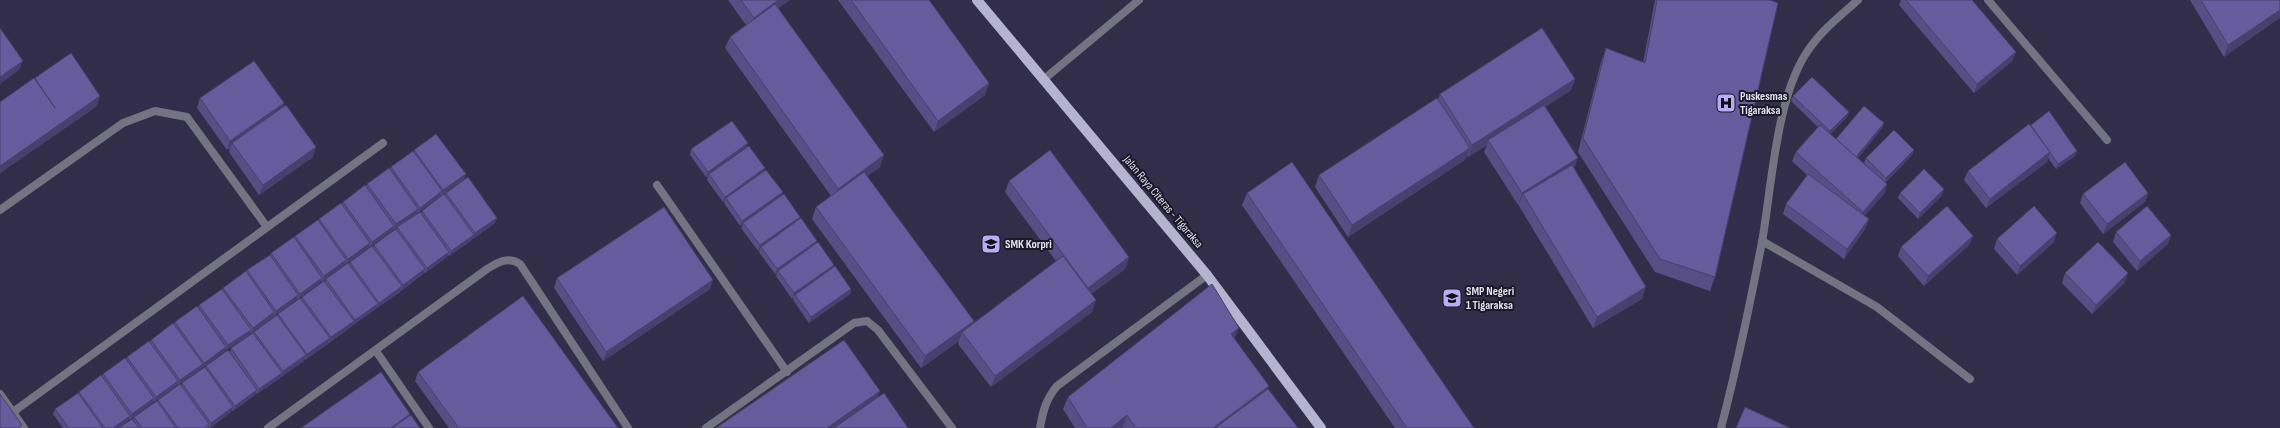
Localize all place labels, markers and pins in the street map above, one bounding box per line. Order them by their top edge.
place label: Puskesmas Tigaraksa [1740,89,1788,118]
hospital icon: Puskesmas Tigaraksa [1715,92,1737,114]
school or university icon: SMK Korpri [980,233,1002,255]
place label: SMK Korpri [1005,237,1052,252]
place label: SMP Negeri 1 Tigaraksa [1466,284,1514,313]
school or university icon: SMP Negeri 1 Tigaraksa [1441,287,1463,309]

